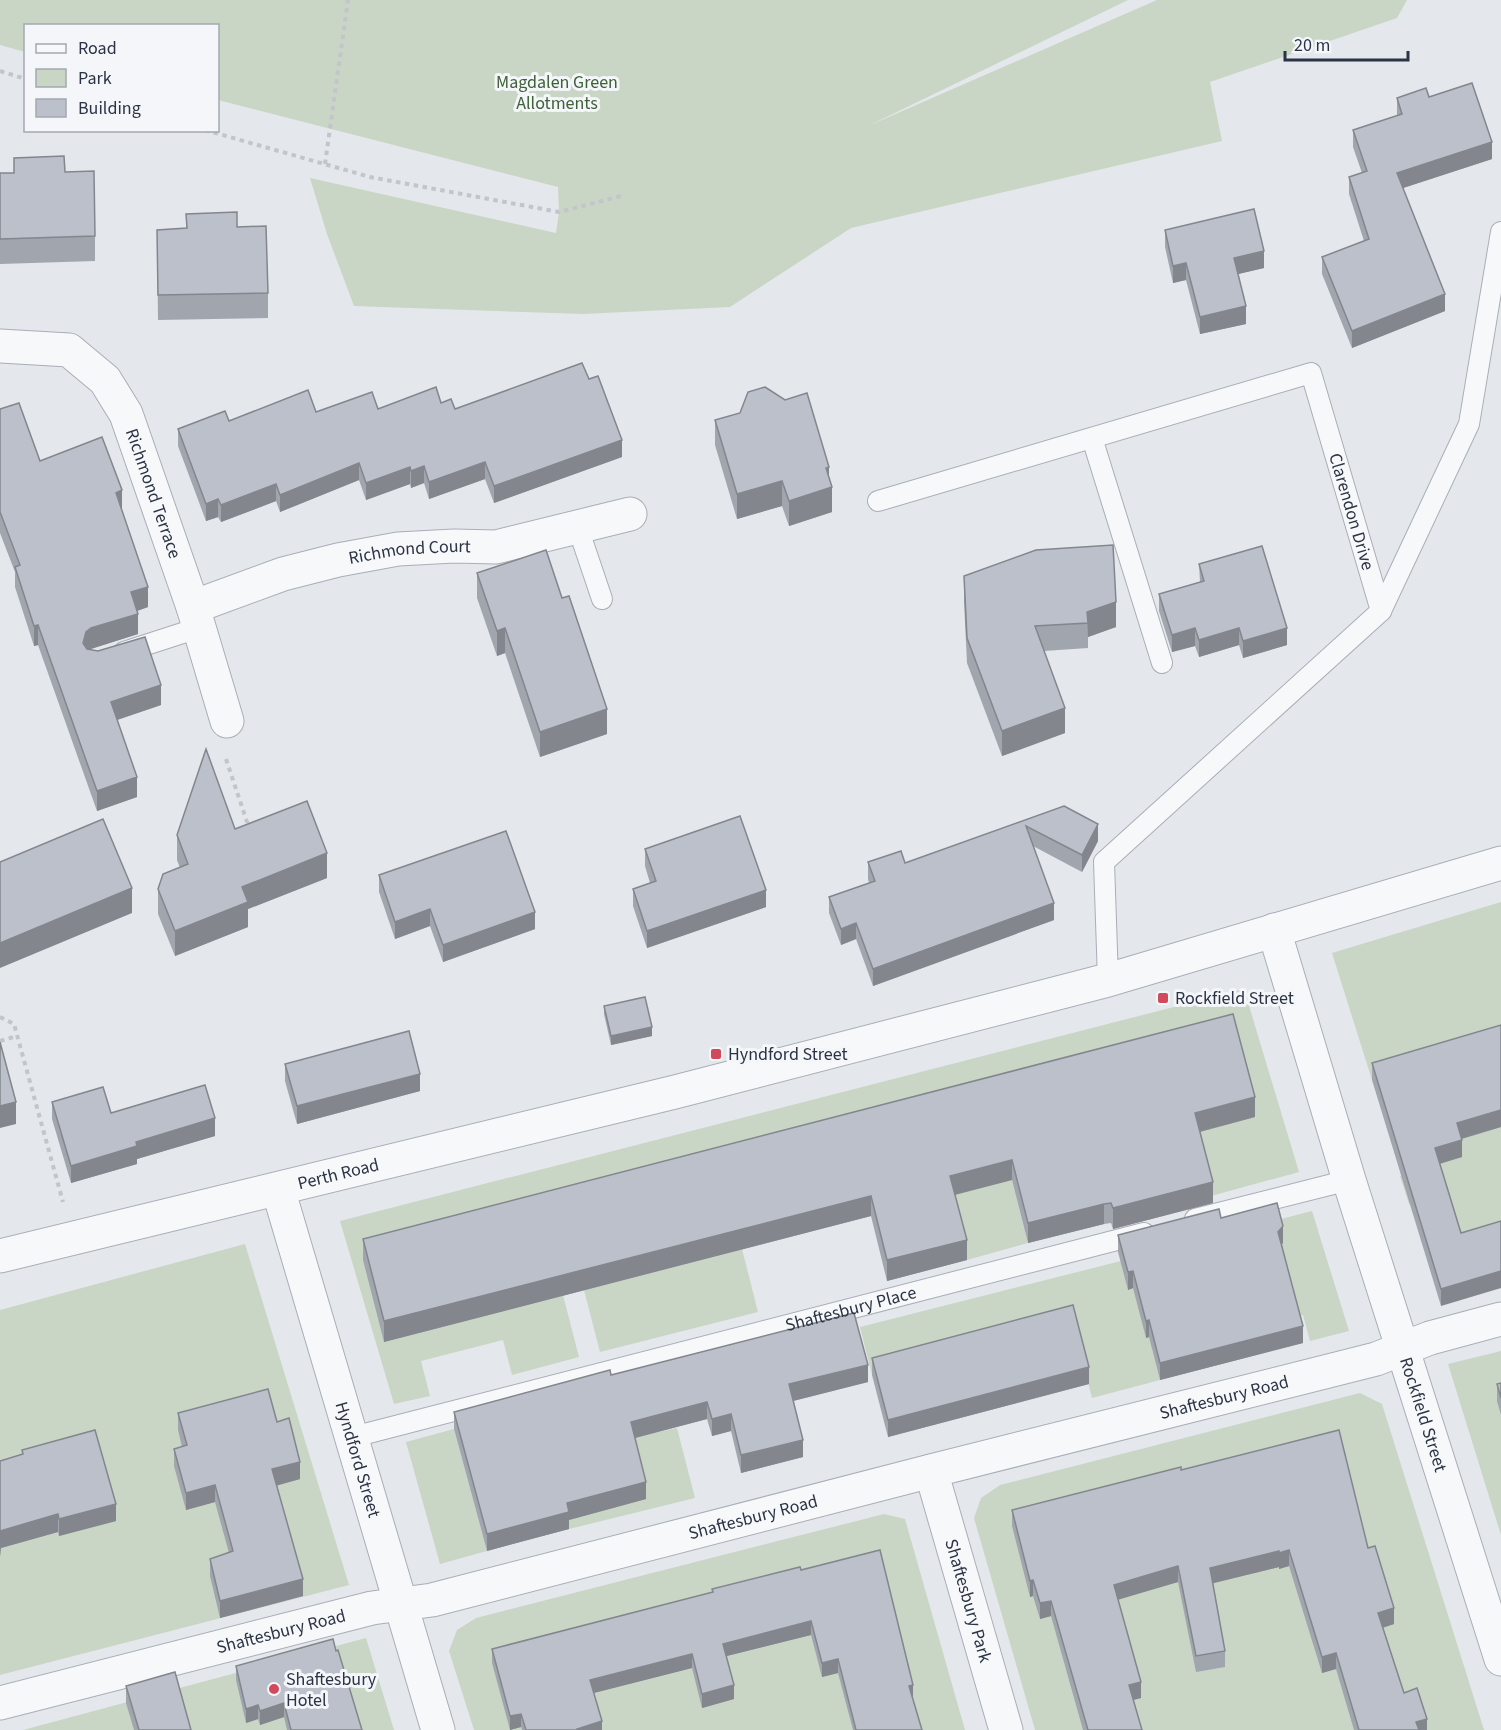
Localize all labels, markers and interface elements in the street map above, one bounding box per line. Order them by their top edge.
legend [24,24,219,132]
scale bar [1285,24,1408,62]
text: 20 m [1294,33,1330,58]
text: Road [78,36,117,61]
text: Park [78,66,112,91]
park label: Magdalen Green Allotments [496,70,618,116]
text: Building [78,96,141,121]
street label: Richmond Terrace [119,425,187,562]
street label: Clarendon Drive [1322,450,1380,573]
street label: Richmond Court [347,534,471,571]
place label: Rockfield Street [1175,986,1294,1011]
marker: Rockfield Street [1156,991,1170,1005]
place label: Hyndford Street [728,1042,848,1067]
marker: Hyndford Street [709,1047,723,1061]
street label: Perth Road [295,1152,382,1196]
street label: Shaftesbury Place [783,1280,919,1338]
street label: Rockfield Street [1393,1354,1453,1475]
street label: Shaftesbury Road [1157,1369,1291,1426]
street label: Hyndford Street [329,1399,386,1520]
street label: Shaftesbury Road [686,1489,820,1546]
street label: Shaftesbury Park [938,1536,998,1666]
street label: Shaftesbury Road [214,1603,348,1660]
place label: Shaftesbury Hotel [286,1667,377,1713]
marker: Shaftesbury Hotel [267,1682,281,1696]

